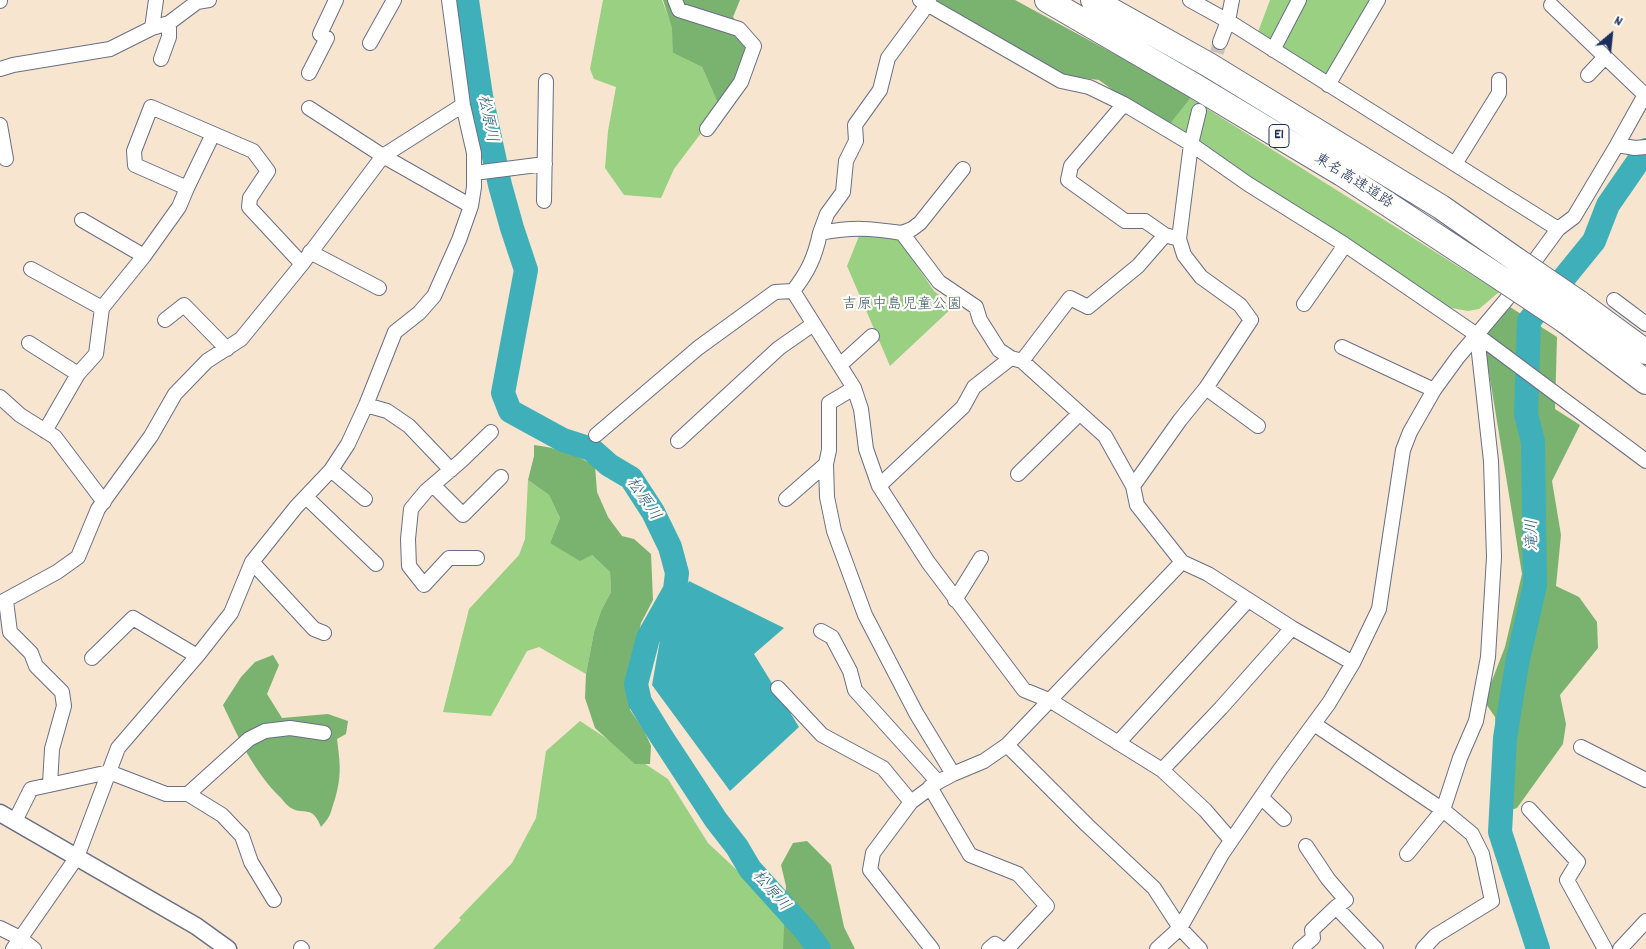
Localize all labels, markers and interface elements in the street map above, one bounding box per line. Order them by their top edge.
north arrow [1586,10,1636,60]
text: N [1610,11,1626,32]
water label: 松原川 [472,94,500,144]
road number: E1 [1269,124,1289,148]
street label: 東名高速道路 [1310,151,1396,213]
park label: 吉原中島児童公園 [842,297,962,315]
water label: 松原川 [621,475,663,525]
water label: 滝川 [1524,519,1544,551]
water label: 松原川 [747,868,793,916]

